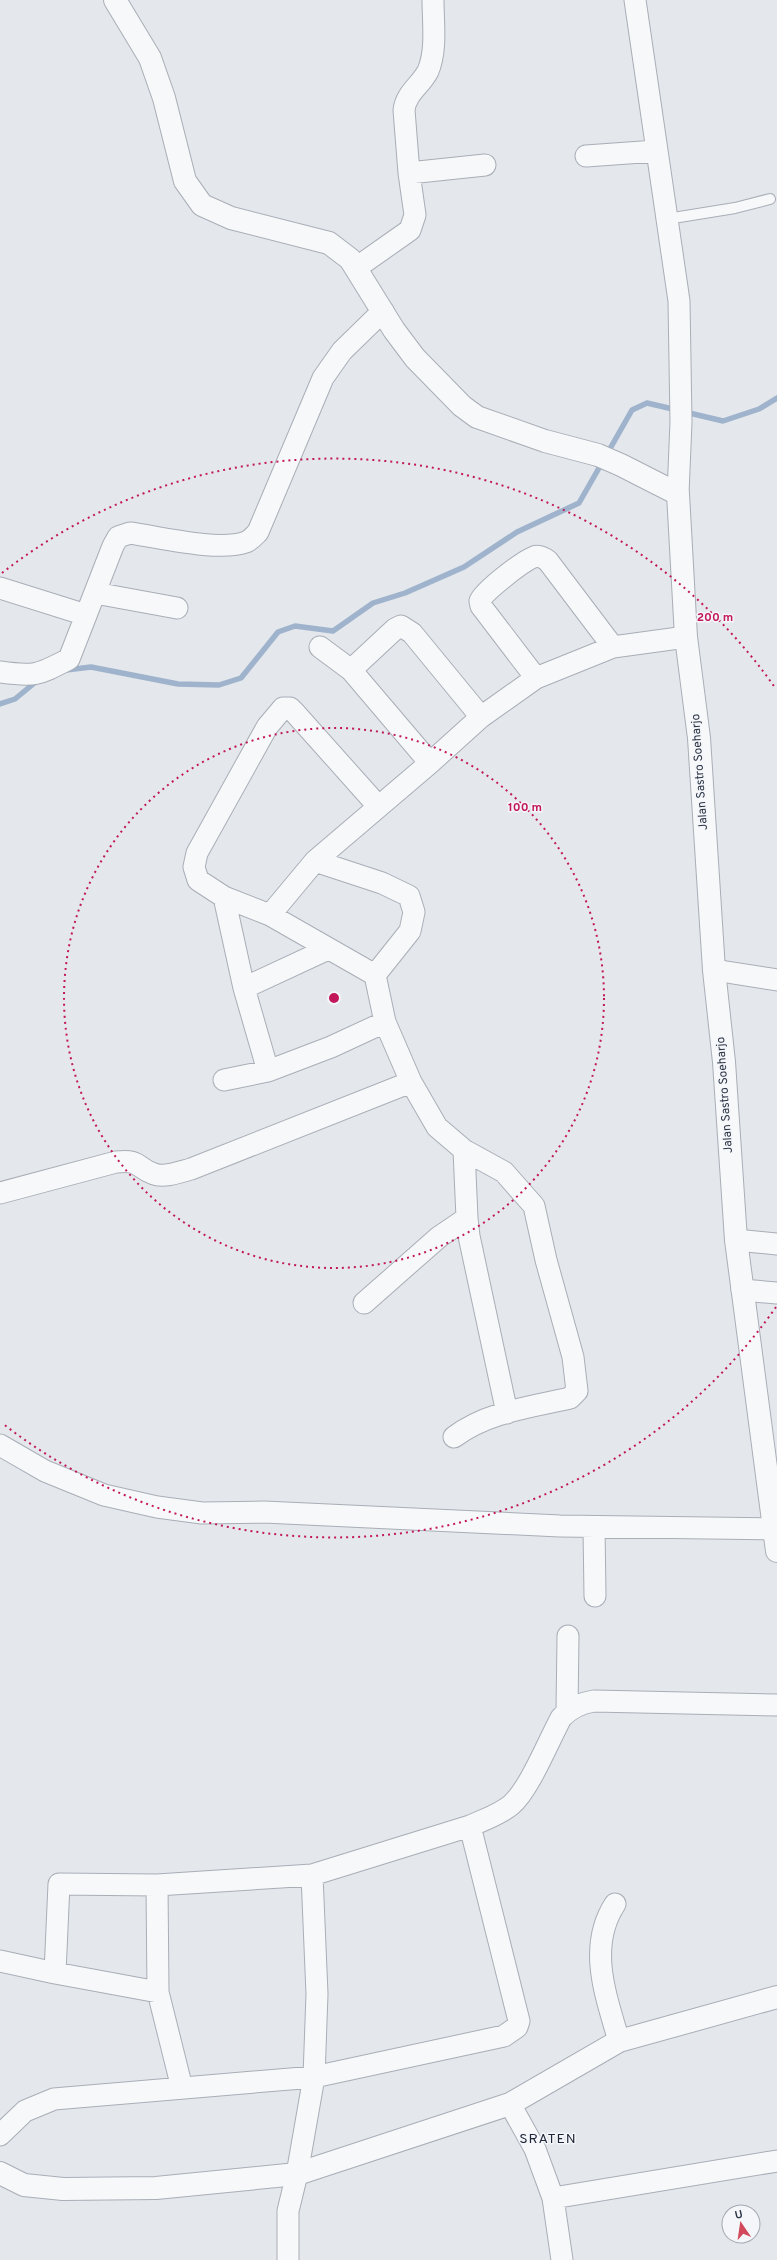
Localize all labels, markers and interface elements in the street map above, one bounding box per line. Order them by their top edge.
text: 200 m [697,610,733,626]
street label: Jalan Sastro Soeharjo [688,713,712,831]
text: 100 m [508,800,542,816]
centre of rings [327,991,341,1005]
street label: Jalan Sastro Soeharjo [713,1036,737,1154]
district label: SRATEN [519,2131,577,2148]
north arrow [721,2204,761,2244]
text: U [734,2208,744,2223]

